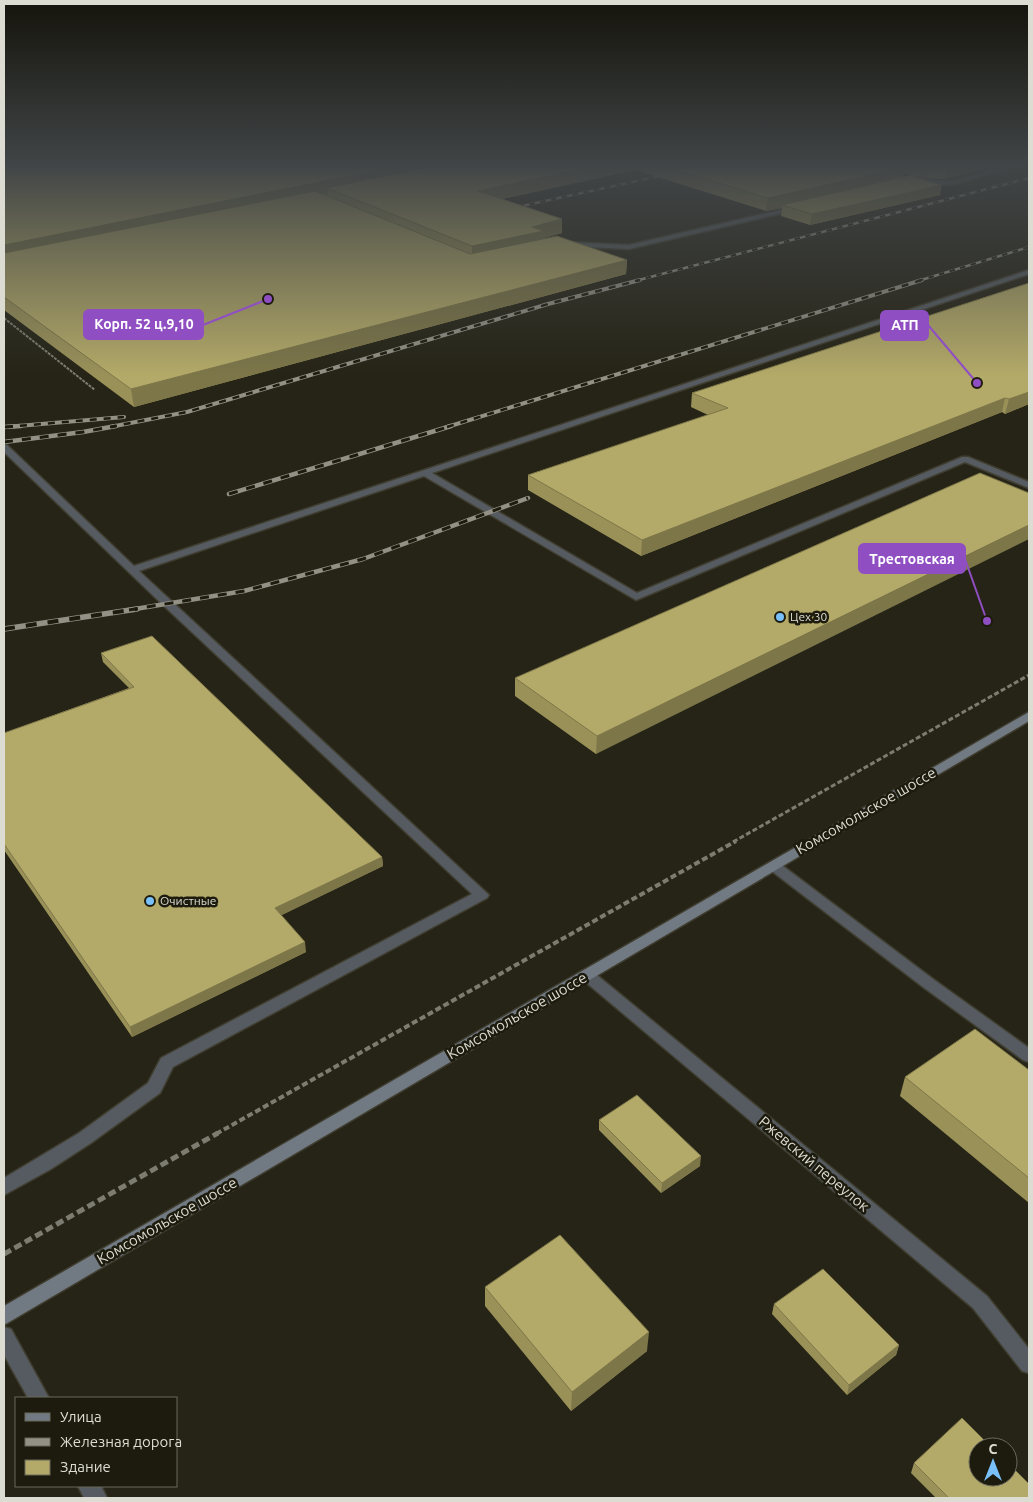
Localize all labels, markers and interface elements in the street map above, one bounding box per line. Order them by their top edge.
callout: Корп. 52 ц.9,10 [84,310,203,339]
callout: АТП [881,311,928,340]
text: Корп. 52 ц.9,10 [94,316,194,332]
text: АТП [891,317,919,333]
callout: Трестовская [859,544,965,573]
text: Трестовская [869,551,955,567]
place label: Цех 30 [790,610,828,623]
marker: Цех 30 [774,611,786,623]
street label: Комсомольское шоссе [793,764,939,858]
place label: Очистные [160,894,216,907]
marker: Очистные [144,895,156,907]
street label: Комсомольское шоссе [444,969,590,1063]
street label: Ржевский переулок [756,1113,873,1215]
street label: Комсомольское шоссе [94,1174,240,1268]
legend [15,1397,178,1487]
text: Улица [60,1408,102,1425]
text: Железная дорога [60,1433,182,1450]
north arrow [968,1437,1018,1487]
text: С [989,1441,998,1457]
text: Здание [60,1458,111,1475]

